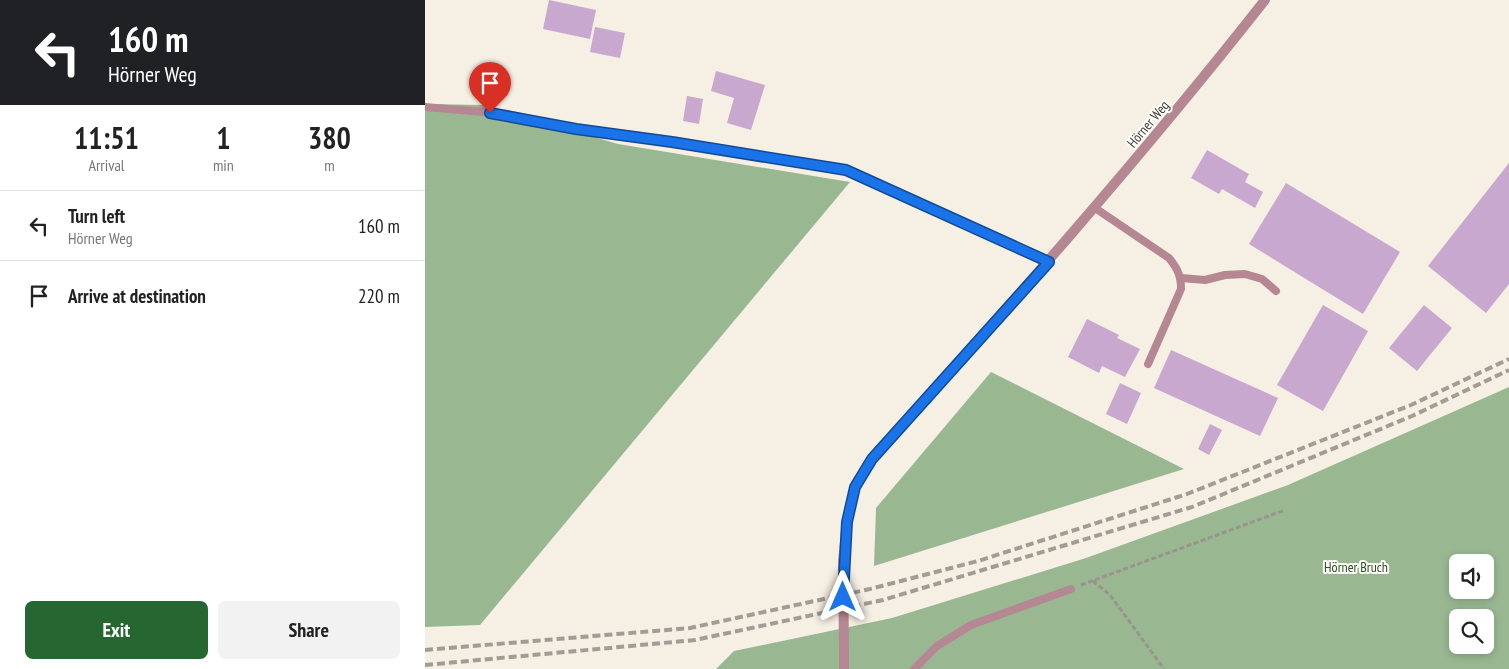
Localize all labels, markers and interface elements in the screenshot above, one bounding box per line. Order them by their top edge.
text: 160 m [108,16,189,62]
icon: left [25,20,90,85]
text: Hörner Weg [108,60,197,88]
pin [469,62,511,113]
icon: arrive [476,69,504,97]
street label: Hörner Weg [1123,97,1173,151]
text: 11:51 [74,118,139,157]
text: 1 [216,118,231,157]
text: 380 [308,118,351,157]
text: Arrival [88,155,125,175]
text: min [213,155,234,175]
text: m [324,155,335,175]
text: Turn left [68,204,125,228]
icon: left [25,212,53,240]
text: 160 m [358,214,400,238]
text: Hörner Weg [68,228,133,248]
icon: arrive [25,282,53,310]
text: Arrive at destination [68,284,206,308]
text: 220 m [358,284,400,308]
map controls [1449,554,1494,654]
button: sound [1449,554,1494,599]
park label: Hörner Bruch [1324,558,1388,576]
position arrow [816,570,868,622]
button: Exit [25,601,208,659]
button: Share [218,601,400,659]
button: search [1449,609,1494,654]

